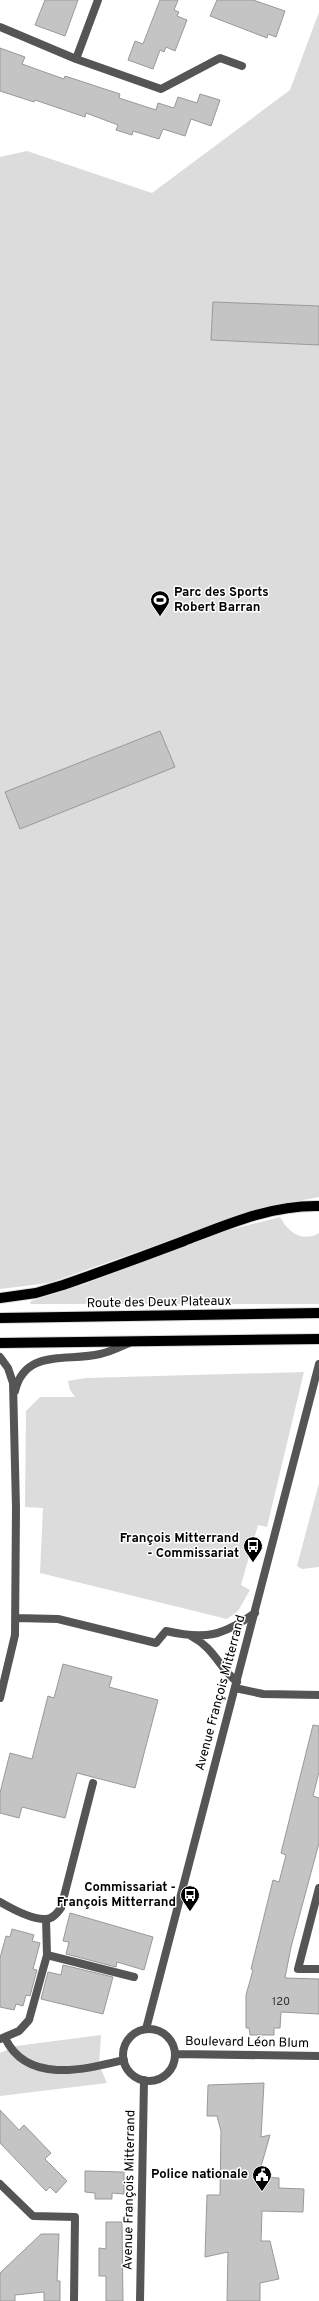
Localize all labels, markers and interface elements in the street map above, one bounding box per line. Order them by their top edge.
place label: Parc des Sports Robert Barran [174,585,269,616]
sports icon: Parc des Sports Robert Barran [149,589,171,617]
street label: Route des Deux Plateaux [86,1294,232,1312]
place label: François Mitterrand - Commissariat [120,1531,239,1562]
bus stop icon: François Mitterrand - Commissariat [242,1535,264,1563]
street label: Avenue François Mitterrand [193,1613,249,1773]
place label: Commissariat - François Mitterrand [57,1880,176,1911]
bus stop icon: Commissariat - François Mitterrand [179,1884,201,1912]
house number: 120 [272,1995,290,2009]
street label: Boulevard Léon Blum [185,2034,309,2052]
street label: Avenue François Mitterrand [121,2110,139,2270]
public building icon: Police nationale [251,2164,273,2192]
place label: Police nationale [151,2167,248,2183]

